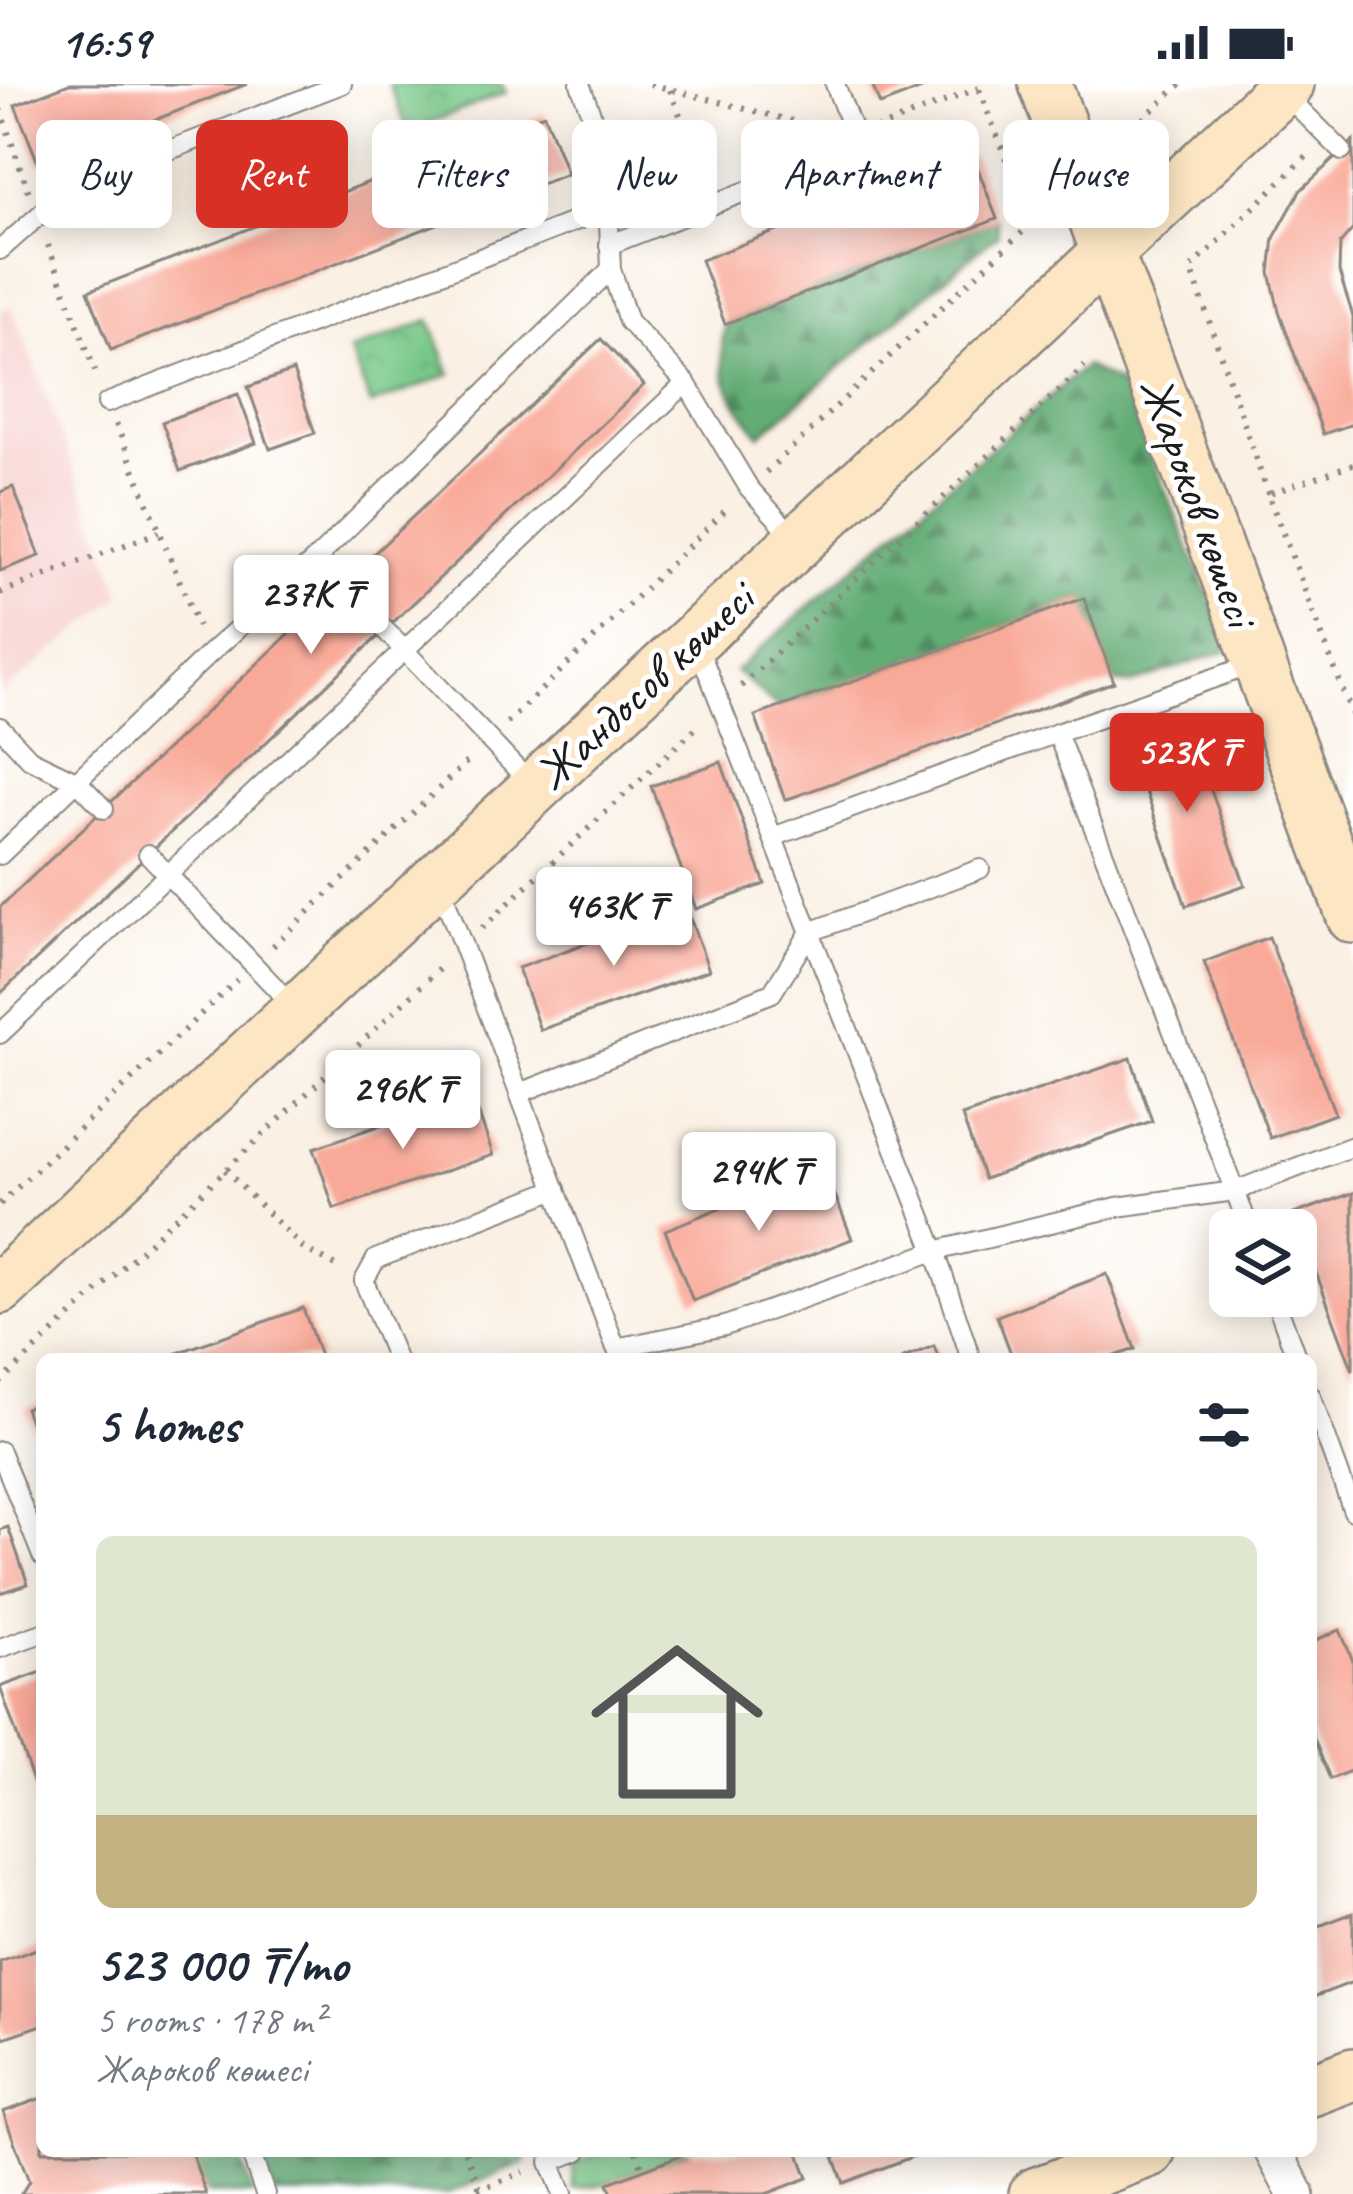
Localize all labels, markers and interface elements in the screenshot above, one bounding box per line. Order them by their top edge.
text: 16:59 [60,14,150,71]
chip: Buy [36,120,172,228]
chip: Rent [196,120,348,228]
chip: Filters [372,120,548,228]
chip: New [572,120,717,228]
chip: Apartment [741,120,979,228]
chip: House [1003,120,1169,228]
street label: Жароков көшесі [1126,368,1274,639]
pin: 237K ₸ [213,555,409,657]
street label: Жандосов көшесі [522,566,770,803]
text: 237K ₸ [261,569,361,618]
pin: 523K ₸ [1089,713,1285,815]
text: 523K ₸ [1137,727,1237,776]
pin: 463K ₸ [516,867,712,969]
text: 463K ₸ [563,881,665,930]
pin: 296K ₸ [305,1050,501,1152]
text: 296K ₸ [352,1064,454,1113]
pin: 294K ₸ [661,1132,857,1234]
text: 294K ₸ [709,1146,809,1195]
map controls [1209,1209,1317,1317]
button: layers [1209,1209,1317,1317]
icon: filters [1191,1392,1257,1458]
text: 5 homes [96,1393,239,1457]
icon: home [569,1614,785,1830]
text: 523 000 ₸/mo [96,1932,348,1996]
text: 5 rooms · 178 m² [96,1996,324,2045]
text: Жароков көшесі [96,2045,308,2094]

